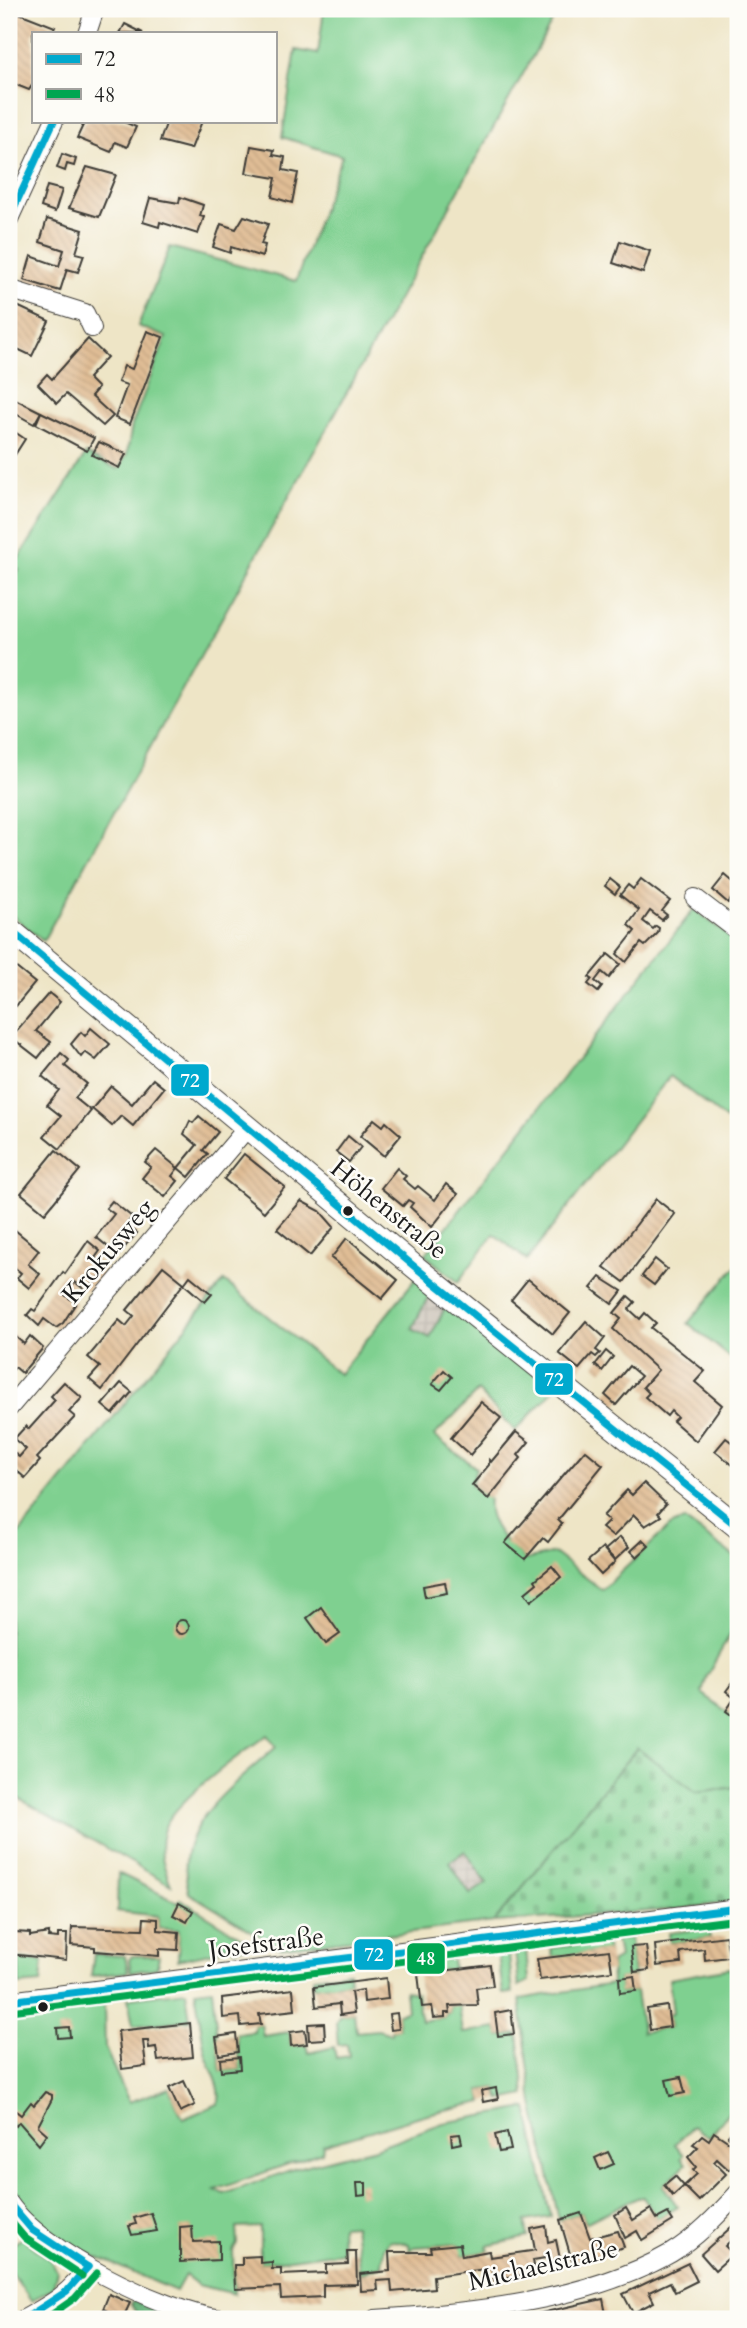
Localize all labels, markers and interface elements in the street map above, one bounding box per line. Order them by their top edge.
legend [32,32,276,122]
text: 72 [94,45,116,74]
text: 48 [94,81,116,110]
line badge: 72 [170,1063,210,1097]
text: 72 [180,1068,200,1094]
street label: Höhenstraße [323,1151,455,1267]
street label: Krokusweg [54,1191,162,1311]
unlabelled marker [341,1204,355,1218]
line badge: 72 [534,1362,574,1396]
text: 72 [544,1367,564,1393]
street label: Josefstraße [202,1919,326,1968]
line badge: 72 [353,1938,394,1971]
text: 72 [364,1942,384,1968]
line badge: 48 [406,1942,446,1975]
text: 48 [416,1946,436,1972]
unlabelled marker [36,2000,50,2014]
street label: Michaelstraße [465,2231,621,2299]

